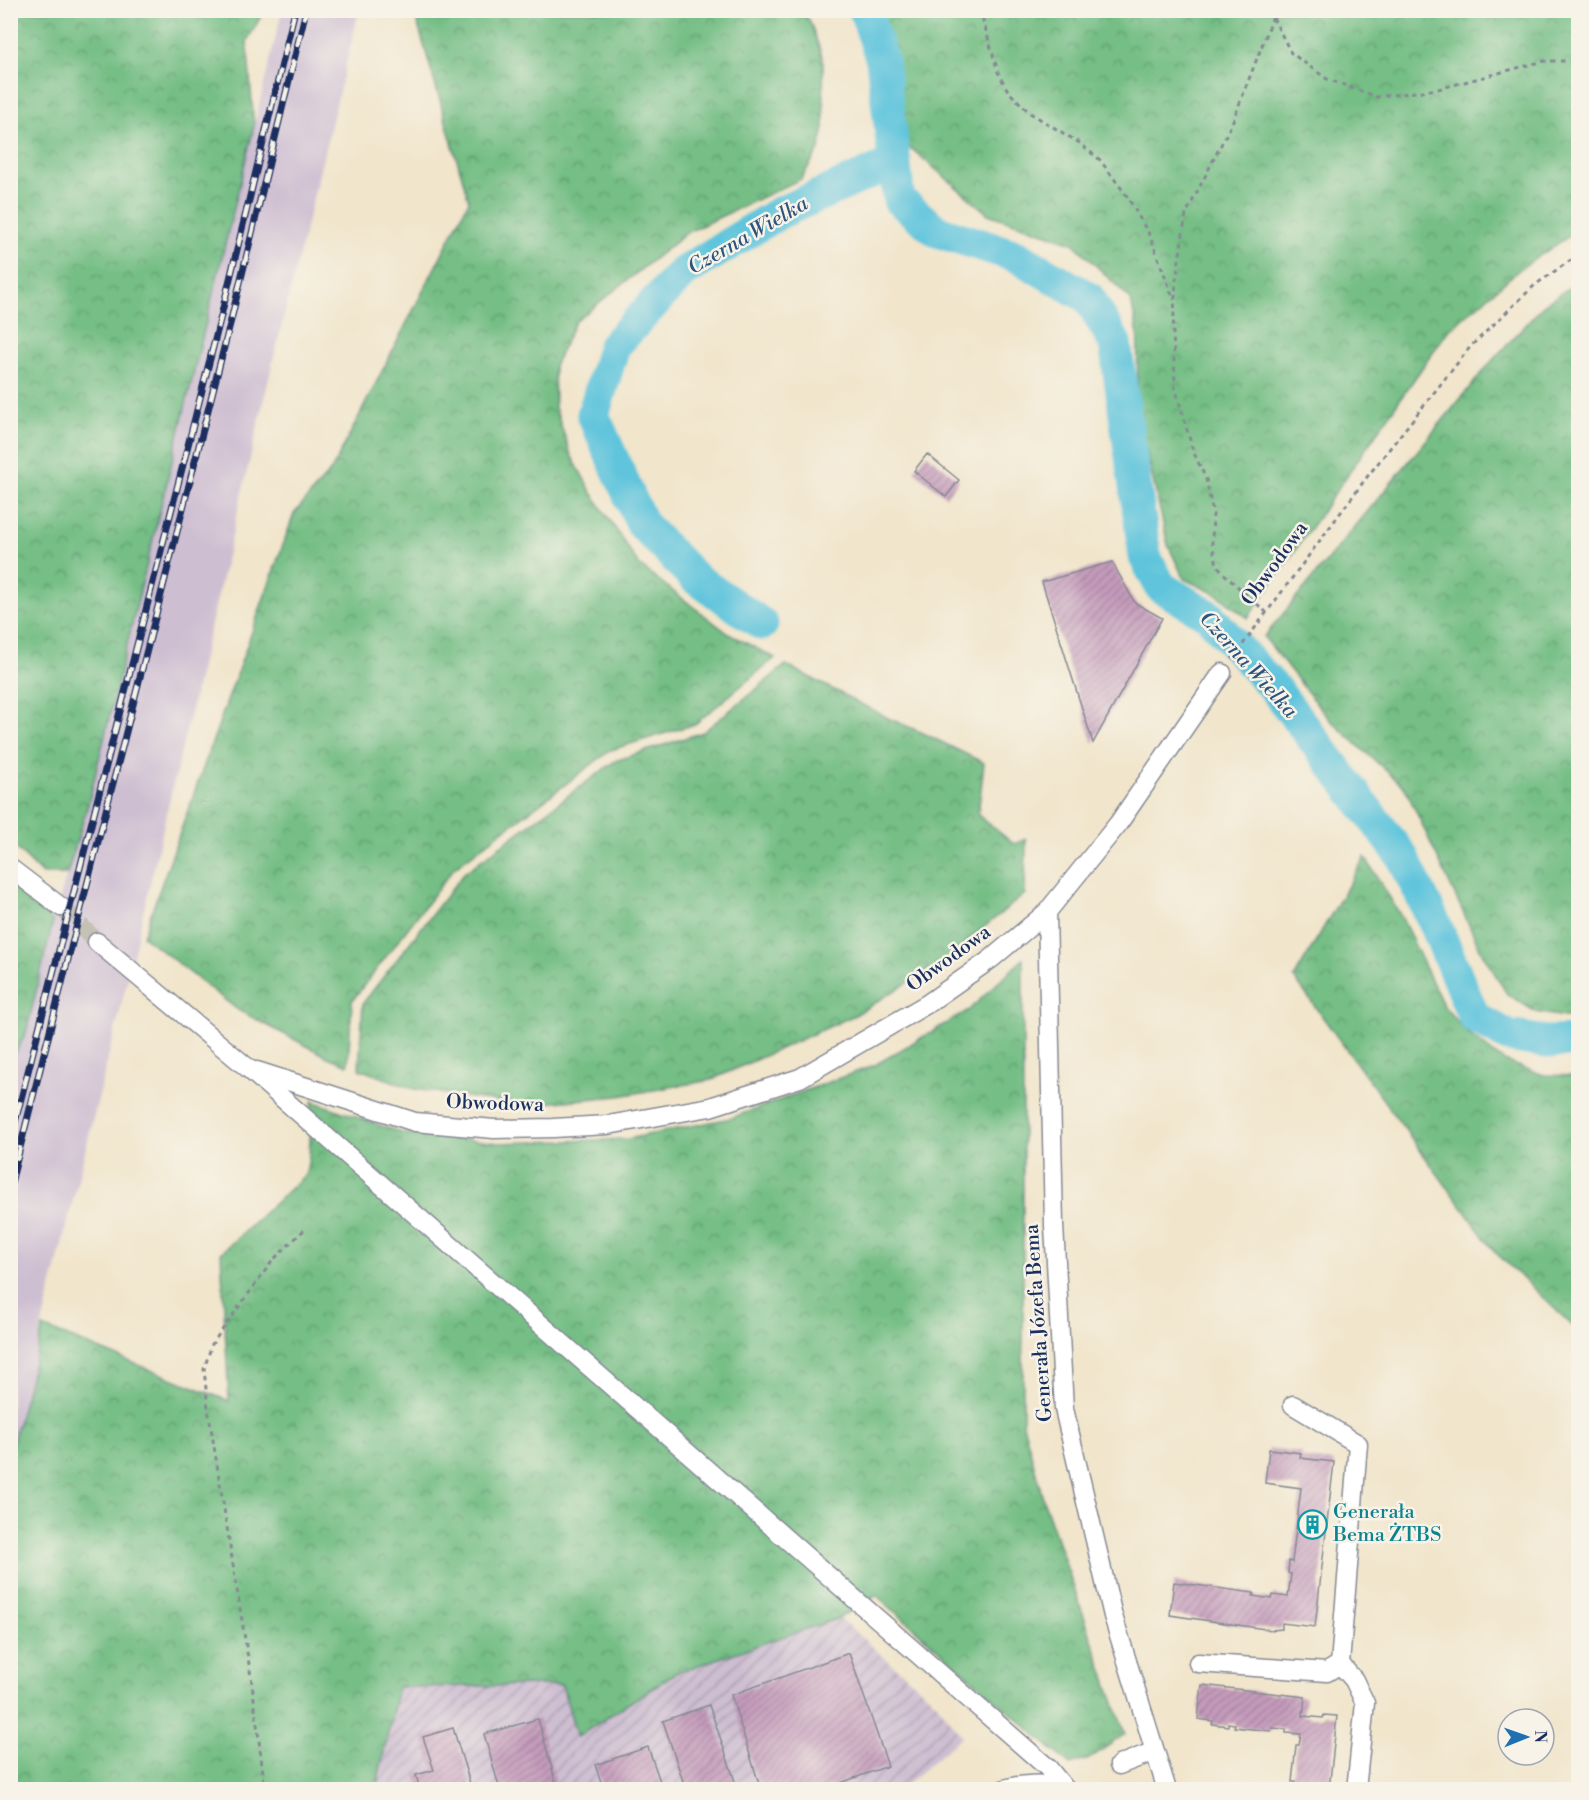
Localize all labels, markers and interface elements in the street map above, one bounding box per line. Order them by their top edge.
water label: Czerna Wielka [683,191,813,281]
street label: Obwodowa [1236,516,1314,611]
water label: Czerna Wielka [1193,606,1303,724]
street label: Obwodowa [902,920,997,998]
street label: Obwodowa [446,1090,545,1118]
street label: Generała Józefa Bema [1020,1222,1058,1423]
place label: Generała Bema ŻTBS [1332,1500,1442,1548]
building icon: Generała Bema ŻTBS [1296,1508,1328,1540]
north arrow [1496,1707,1556,1767]
text: N [1530,1730,1550,1744]

